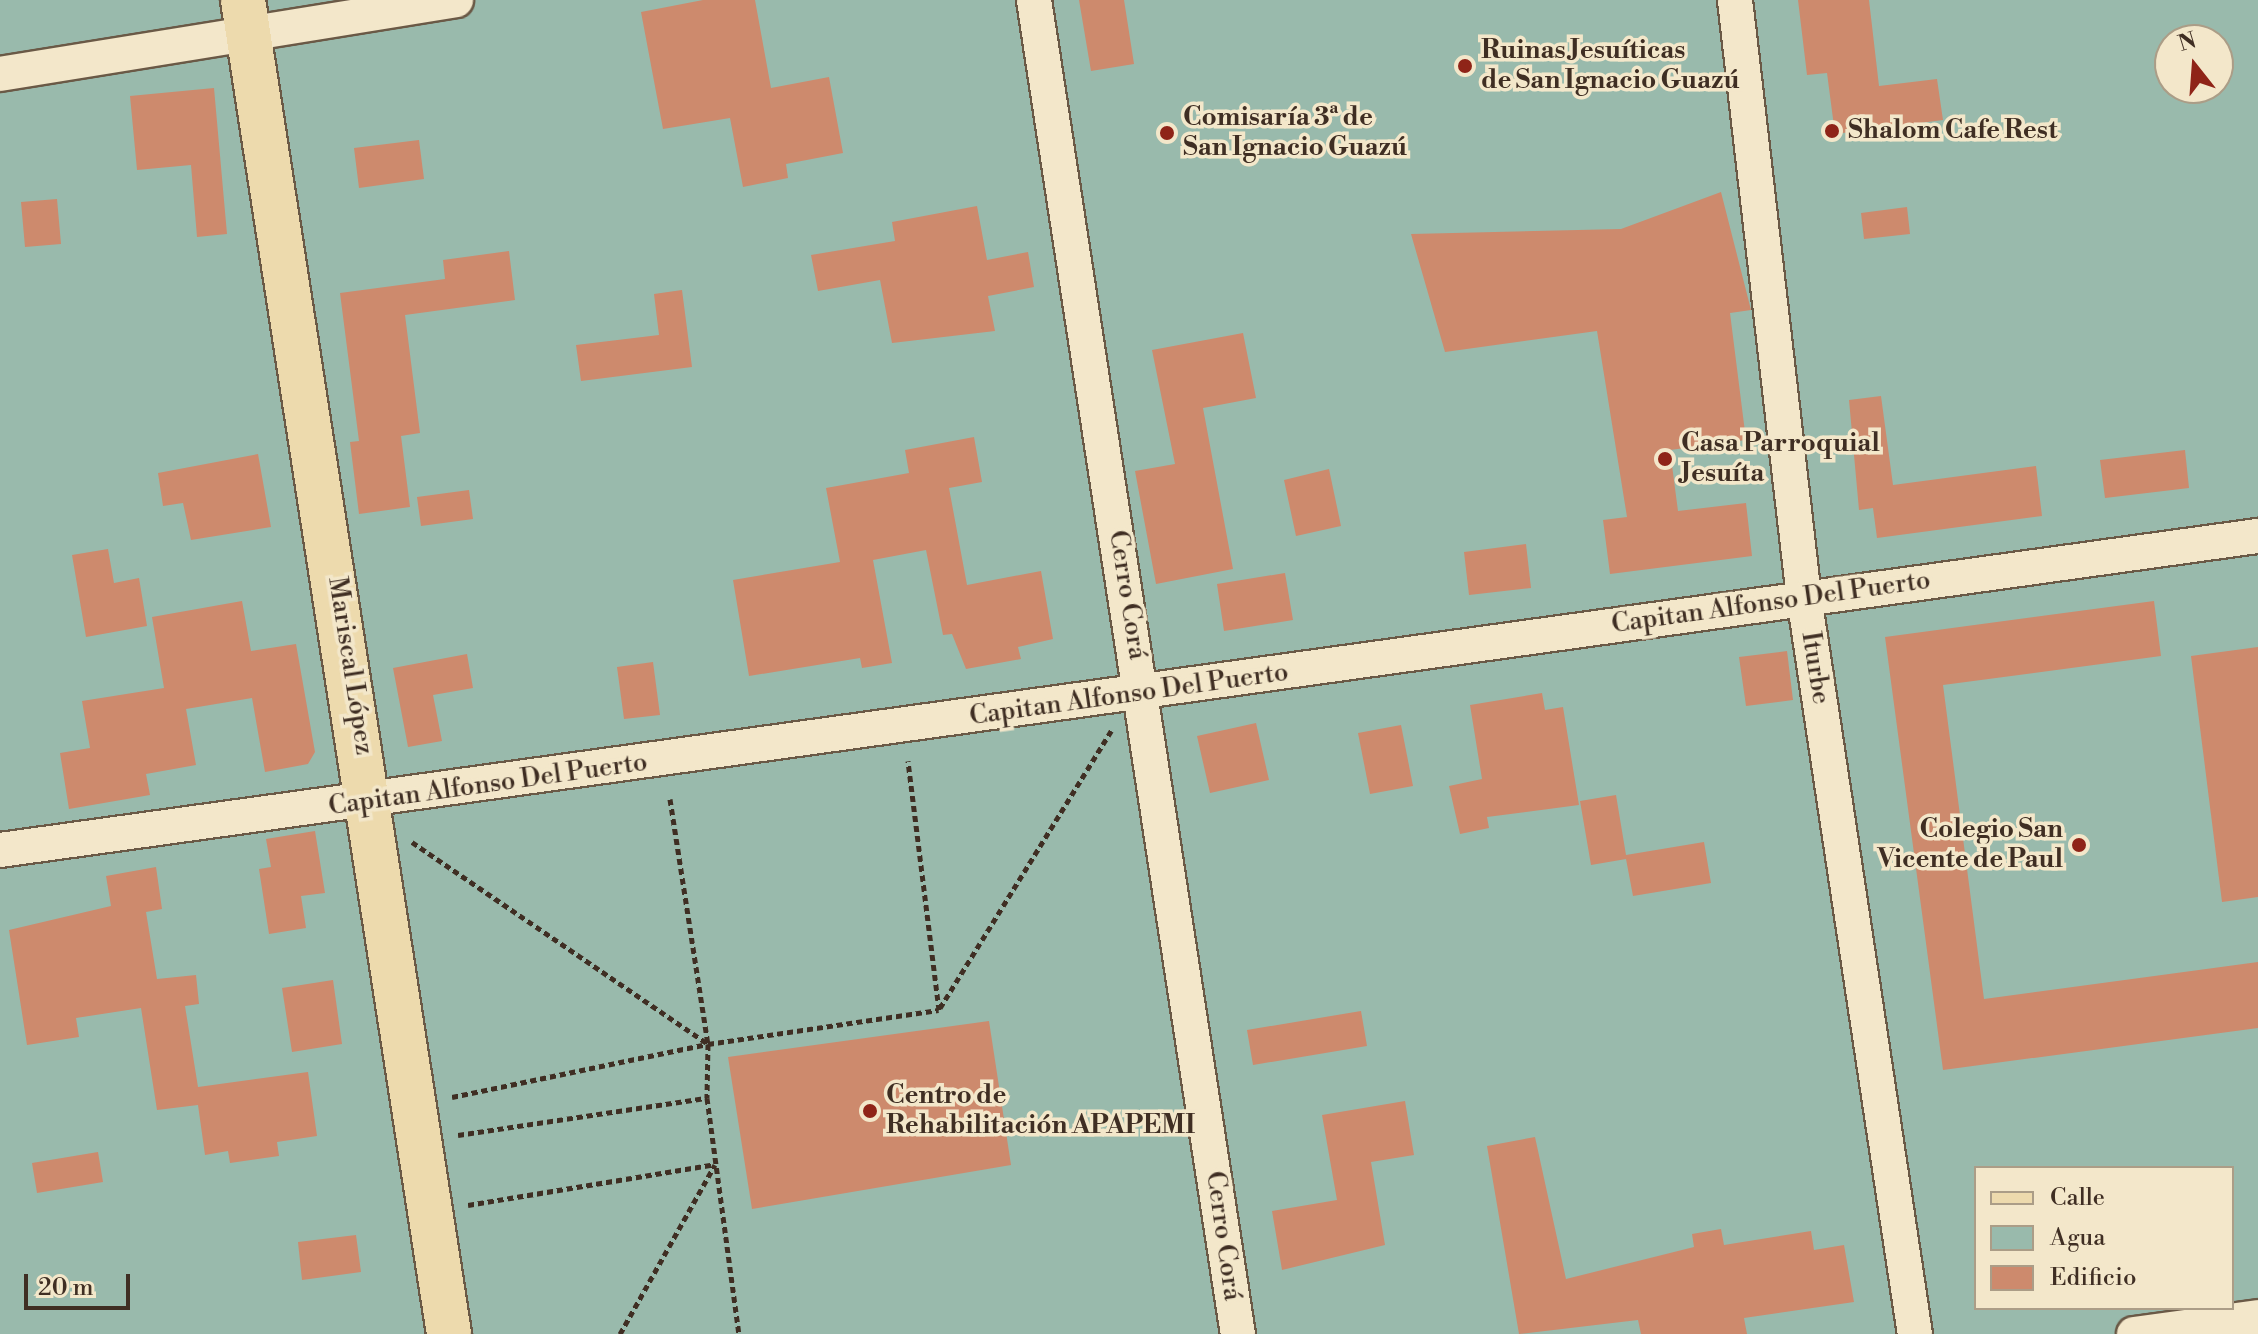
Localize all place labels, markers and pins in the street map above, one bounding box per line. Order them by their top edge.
place label: Ruinas Jesuíticas de San Ignacio Guazú [1481,35,1739,96]
marker: Ruinas Jesuíticas de San Ignacio Guazú [1456,57,1474,75]
place label: Comisaría 3ª de San Ignacio Guazú [1183,102,1407,164]
place label: Shalom Cafe Rest [1848,115,2057,147]
marker: Shalom Cafe Rest [1823,122,1841,140]
marker: Comisaría 3ª de San Ignacio Guazú [1158,124,1176,142]
place label: Casa Parroquial Jesuíta [1681,428,1880,490]
marker: Casa Parroquial Jesuíta [1656,450,1674,468]
place label: Colegio San Vicente de Paul [1877,814,2063,876]
marker: Colegio San Vicente de Paul [2070,836,2088,854]
place label: Centro de Rehabilitación APAPEMI [886,1080,1195,1142]
marker: Centro de Rehabilitación APAPEMI [861,1102,879,1120]

